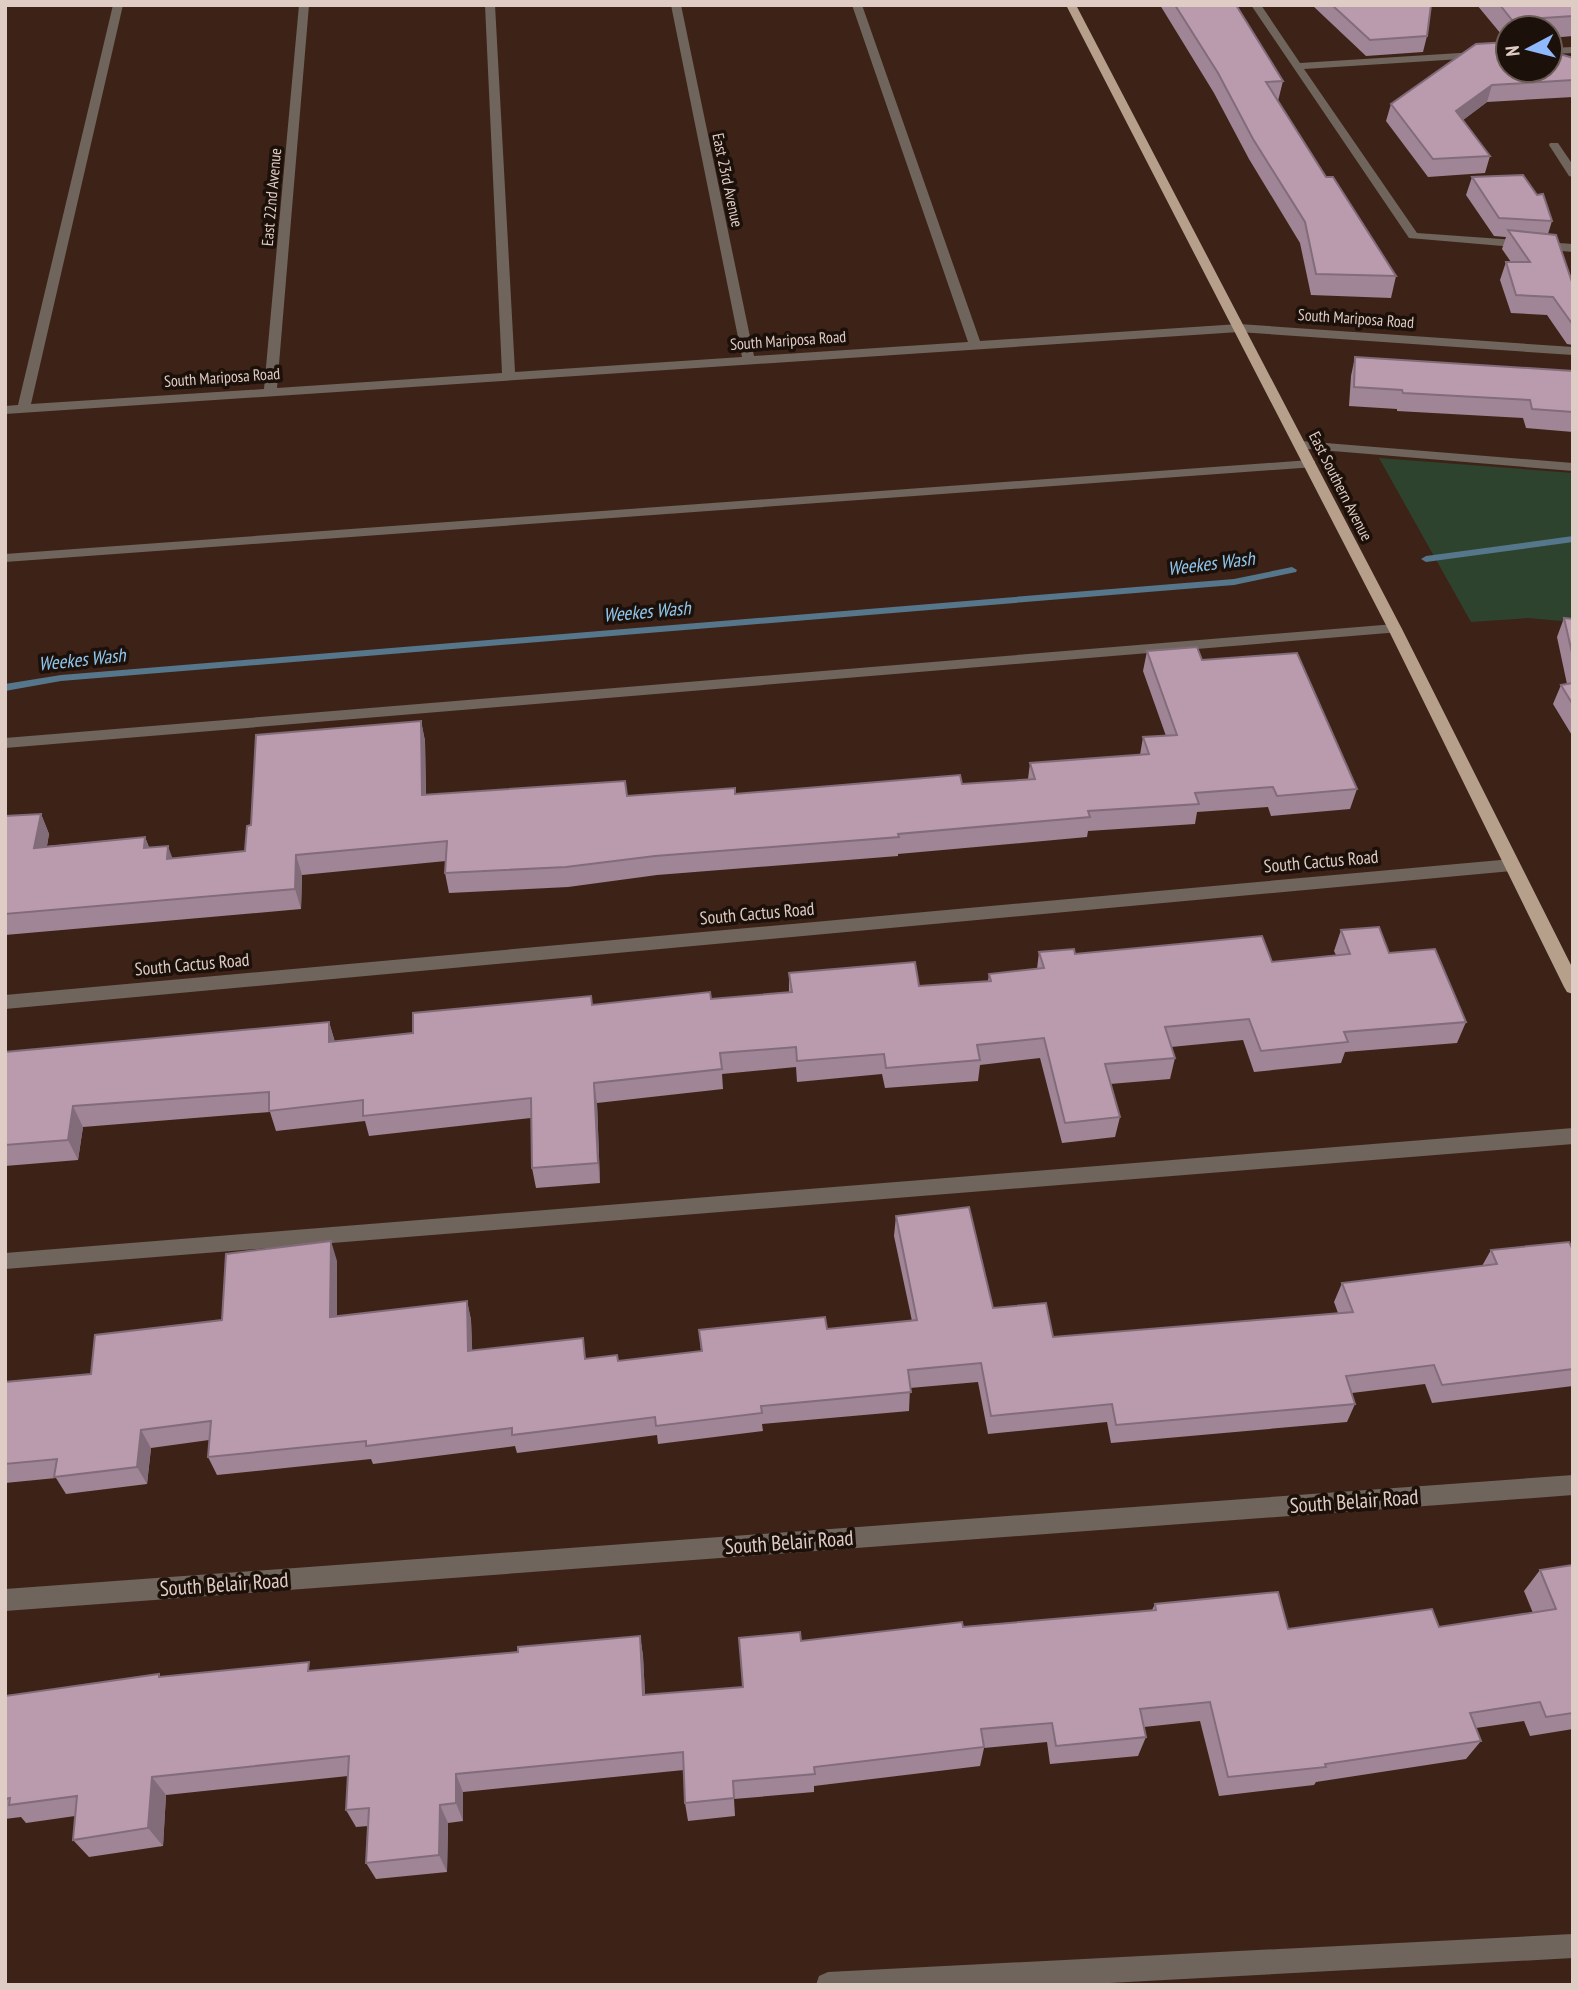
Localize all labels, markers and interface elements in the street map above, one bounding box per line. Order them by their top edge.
north arrow [1494,14,1564,84]
text: N [1500,45,1525,58]
street label: East 23rd Avenue [708,131,748,229]
street label: East 22nd Avenue [257,147,285,247]
street label: South Mariposa Road [1297,304,1415,332]
street label: South Mariposa Road [729,326,847,354]
street label: South Mariposa Road [163,363,281,391]
street label: East Southern Avenue [1305,428,1377,544]
water label: Weekes Wash [1166,546,1257,580]
water label: Weekes Wash [602,595,693,627]
water label: Weekes Wash [37,642,128,675]
street label: South Cactus Road [1263,845,1379,877]
street label: South Cactus Road [699,897,815,929]
street label: South Cactus Road [134,948,250,980]
street label: South Belair Road [1289,1483,1419,1519]
street label: South Belair Road [724,1524,854,1560]
street label: South Belair Road [159,1566,289,1602]

